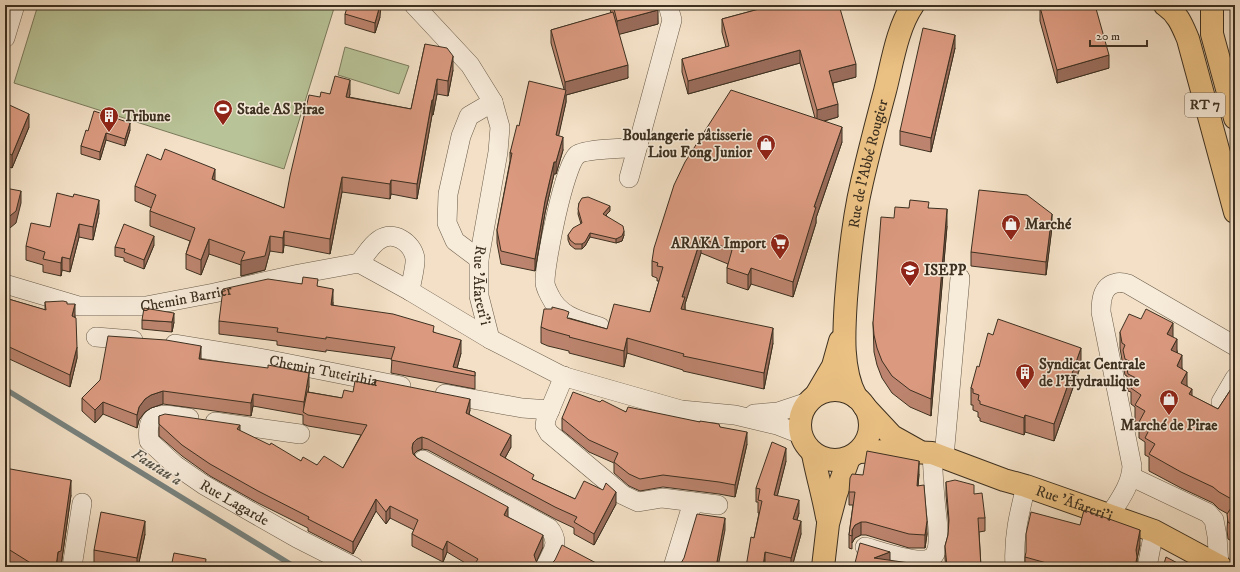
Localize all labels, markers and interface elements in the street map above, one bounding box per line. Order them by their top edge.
scale bar [1090,22,1147,48]
text: 20 m [1096,29,1120,44]
road number: RT 7 [1185,93,1225,117]
street label: Rue de l'Abbé Rougier [844,97,892,230]
sports icon: Stade AS Pirae [212,98,234,126]
place label: Stade AS Pirae [237,100,325,119]
building icon: Tribune [98,105,120,133]
place label: Tribune [122,107,171,126]
place label: Boulangerie pâtisserie Liou Fong Junior [622,126,753,162]
shop icon: Boulangerie pâtisserie Liou Fong Junior [755,133,777,161]
shop icon: Marché [1000,213,1022,241]
place label: Marché [1025,215,1072,234]
supermarket icon: ARAKA Import [769,232,791,260]
place label: ARAKA Import [670,234,766,253]
street label: Rue 'Āfareri'i [470,244,496,327]
school or university icon: ISEPP [899,259,921,287]
place label: ISEPP [924,261,966,280]
street label: Chemin Barrier [140,280,234,316]
street label: Chemin Tuteirihia [268,351,380,391]
place label: Syndicat Centrale de l'Hydraulique [1039,355,1146,392]
building icon: Syndicat Centrale de l'Hydraulique [1014,362,1036,390]
shop icon: Marché de Pirae [1158,388,1180,416]
place label: Marché de Pirae [1121,416,1218,435]
water label: Fautau’a [128,444,186,490]
street label: Rue Lagarde [196,475,273,530]
street label: Rue 'Āfareri'i [1033,481,1115,525]

